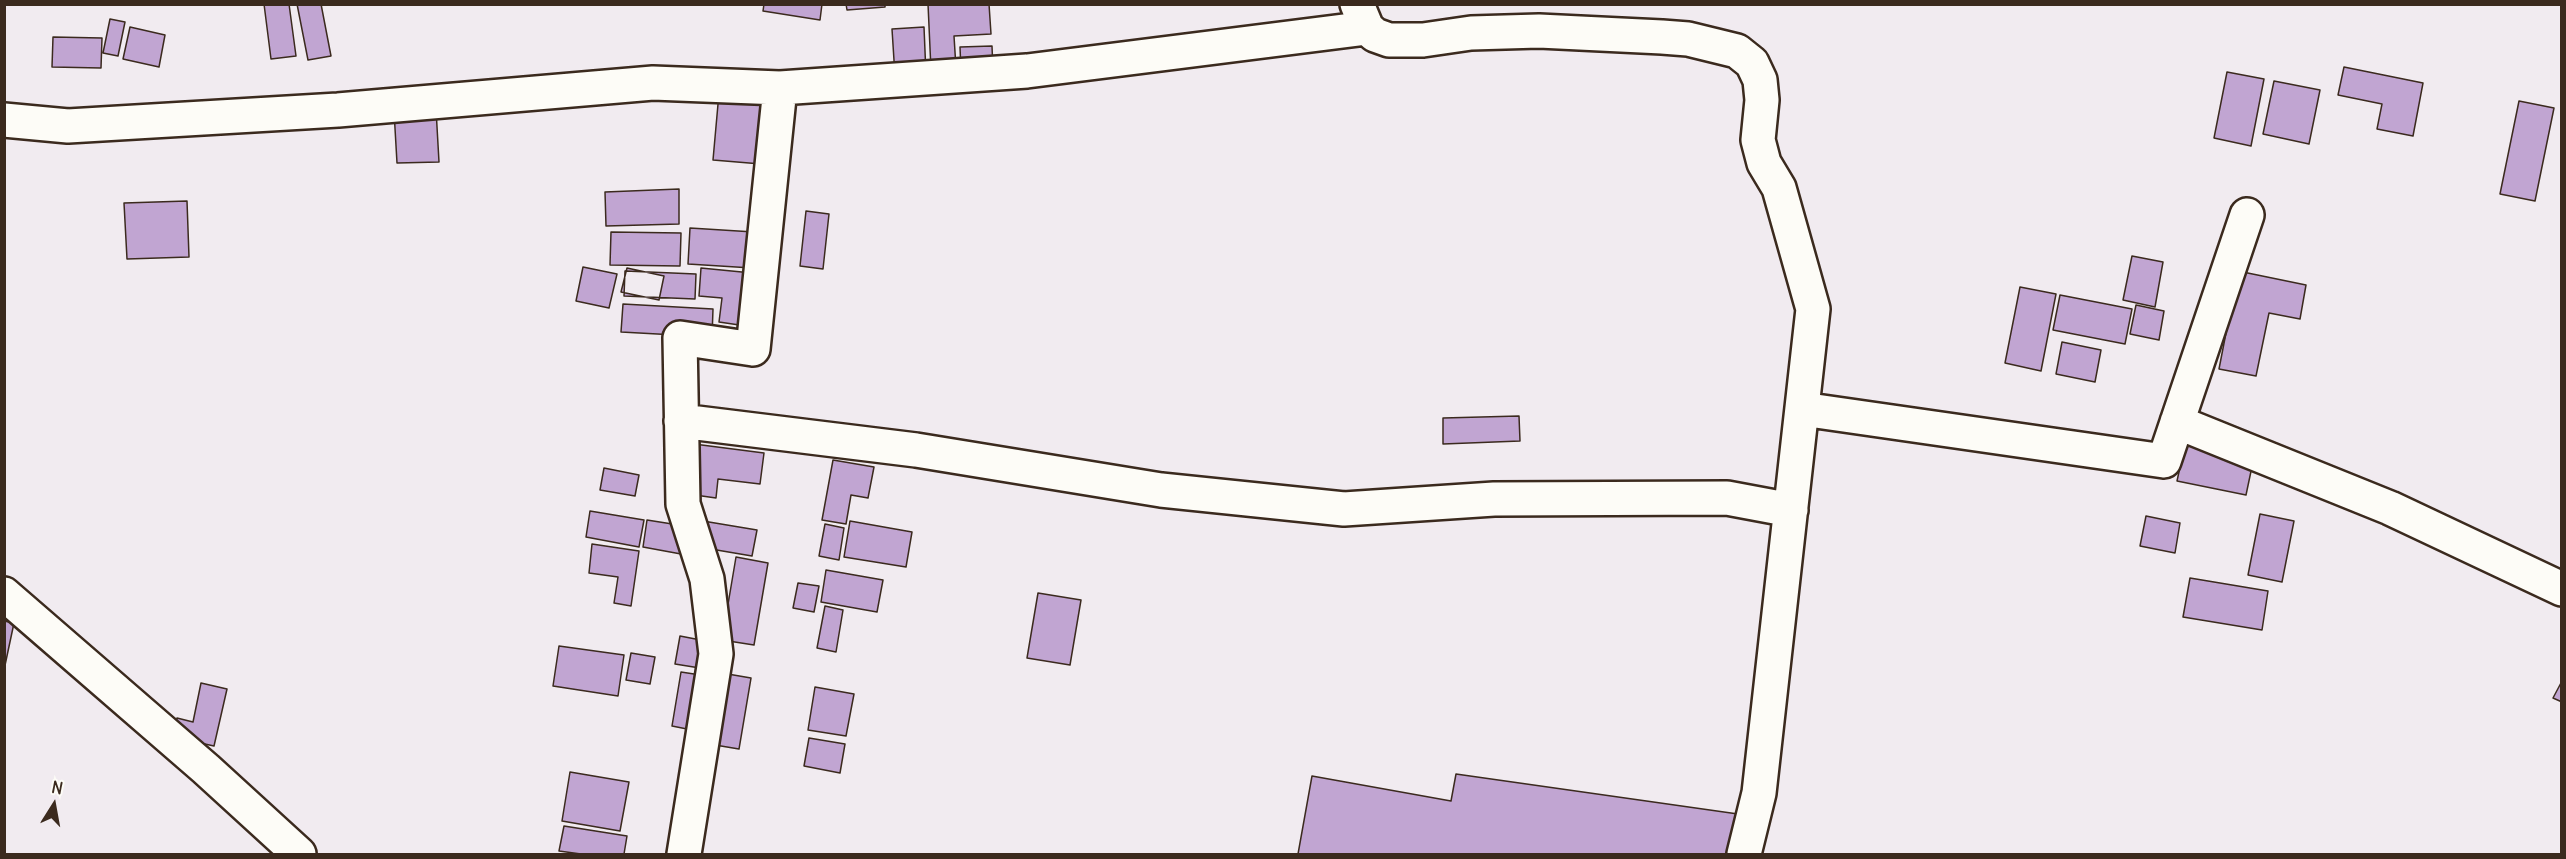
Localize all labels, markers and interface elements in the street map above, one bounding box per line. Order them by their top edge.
north arrow [24,775,84,835]
text: N [50,776,65,798]

